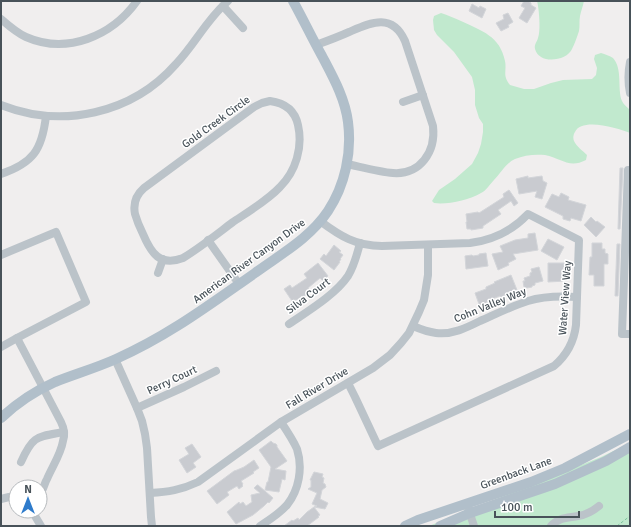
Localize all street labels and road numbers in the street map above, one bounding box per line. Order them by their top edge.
street label: Gold Creek Circle [179,93,253,151]
street label: American River Canyon Drive [190,216,308,306]
street label: Water View Way [556,259,574,336]
street label: Silva Court [283,275,333,317]
street label: Cohn Valley Way [452,284,529,325]
street label: Perry Court [145,363,199,397]
street label: Fall River Drive [283,364,351,412]
street label: Greenback Lane [478,454,554,492]

